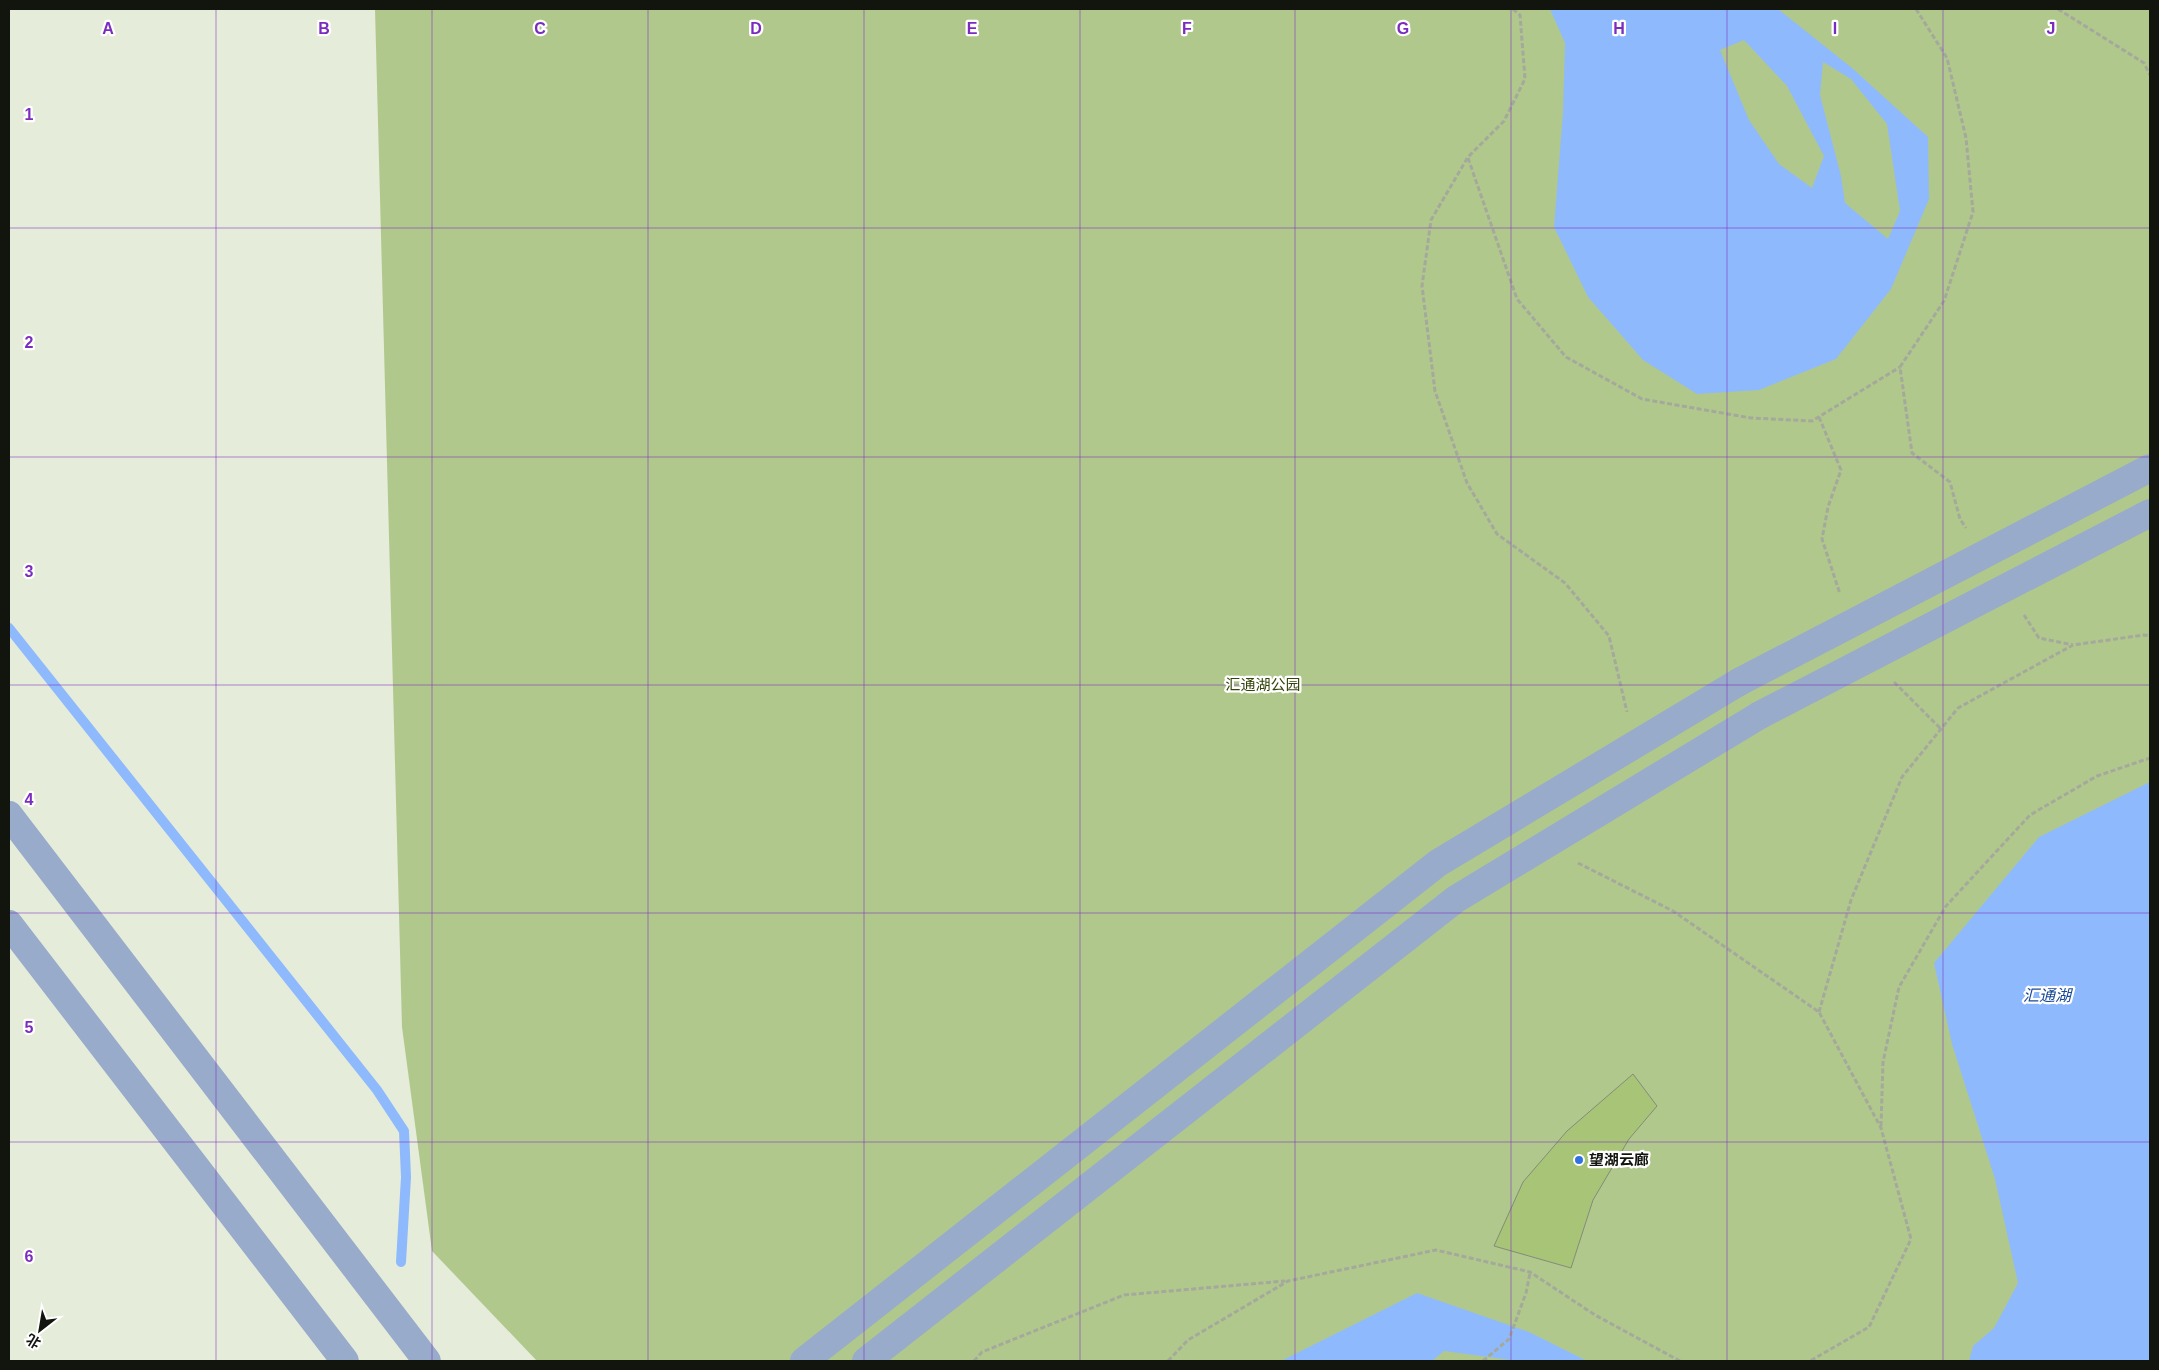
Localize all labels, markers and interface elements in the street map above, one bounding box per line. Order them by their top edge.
text: A [102,20,114,37]
text: B [318,20,330,37]
text: C [534,20,546,37]
text: D [750,20,762,37]
text: E [967,20,978,37]
text: F [1182,20,1192,37]
text: G [1397,20,1409,37]
text: H [1613,20,1625,37]
text: I [1833,20,1837,37]
text: J [2047,20,2055,37]
text: 1 [25,106,34,123]
text: 2 [25,334,34,351]
text: 3 [25,563,34,580]
park label: 汇通湖公园 [1225,676,1301,693]
text: 4 [25,791,34,808]
water label: 汇通湖 [2023,987,2074,1004]
text: 5 [25,1019,34,1036]
place label: 望湖云廊 [1589,1151,1649,1168]
marker: 望湖云廊 [1573,1154,1585,1166]
text: 6 [25,1248,34,1265]
north arrow [15,1305,65,1355]
text: 北 [23,1331,43,1352]

